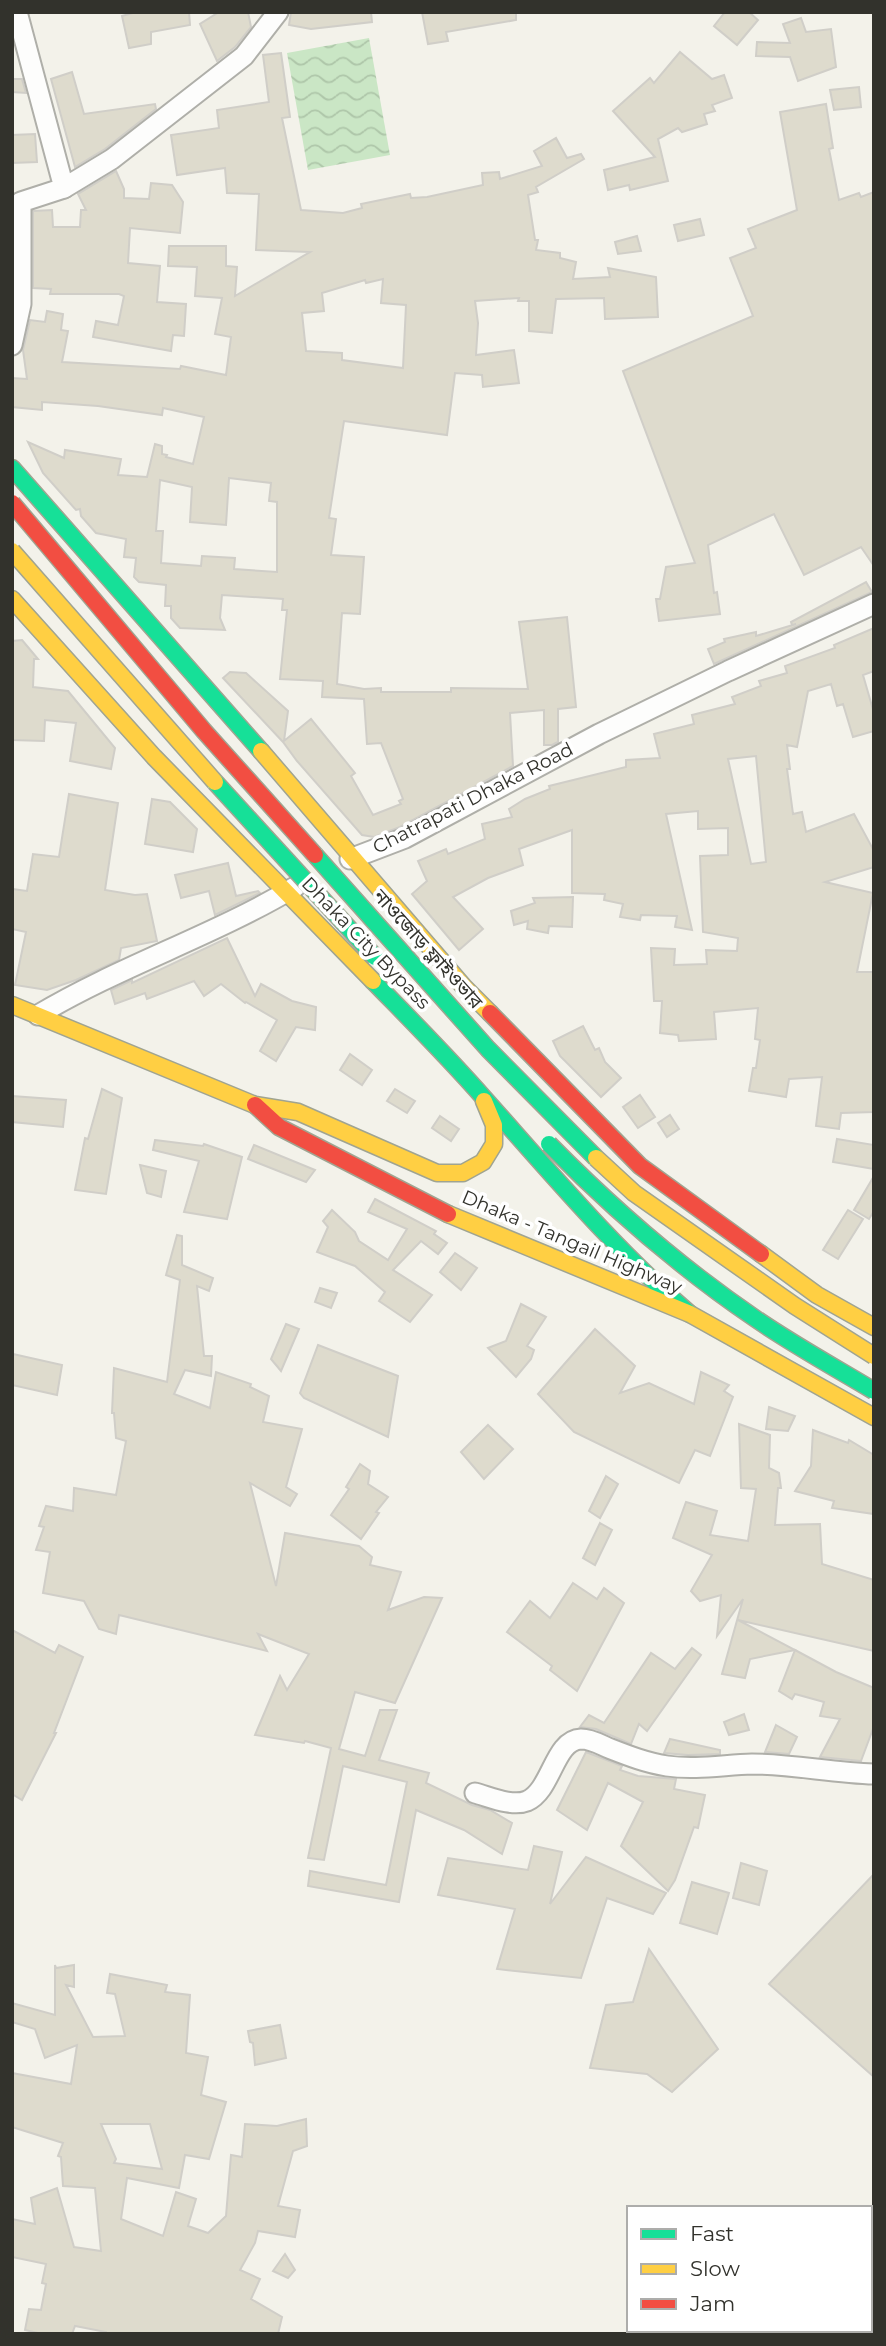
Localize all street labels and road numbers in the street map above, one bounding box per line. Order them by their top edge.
street label: Chatrapati Dhaka Road [369,737,577,859]
street label: Dhaka City Bypass [297,872,435,1014]
street label: নাওজোড় ফ্লাইওভার [368,884,488,1014]
street label: Dhaka - Tangail Highway [458,1185,686,1299]

